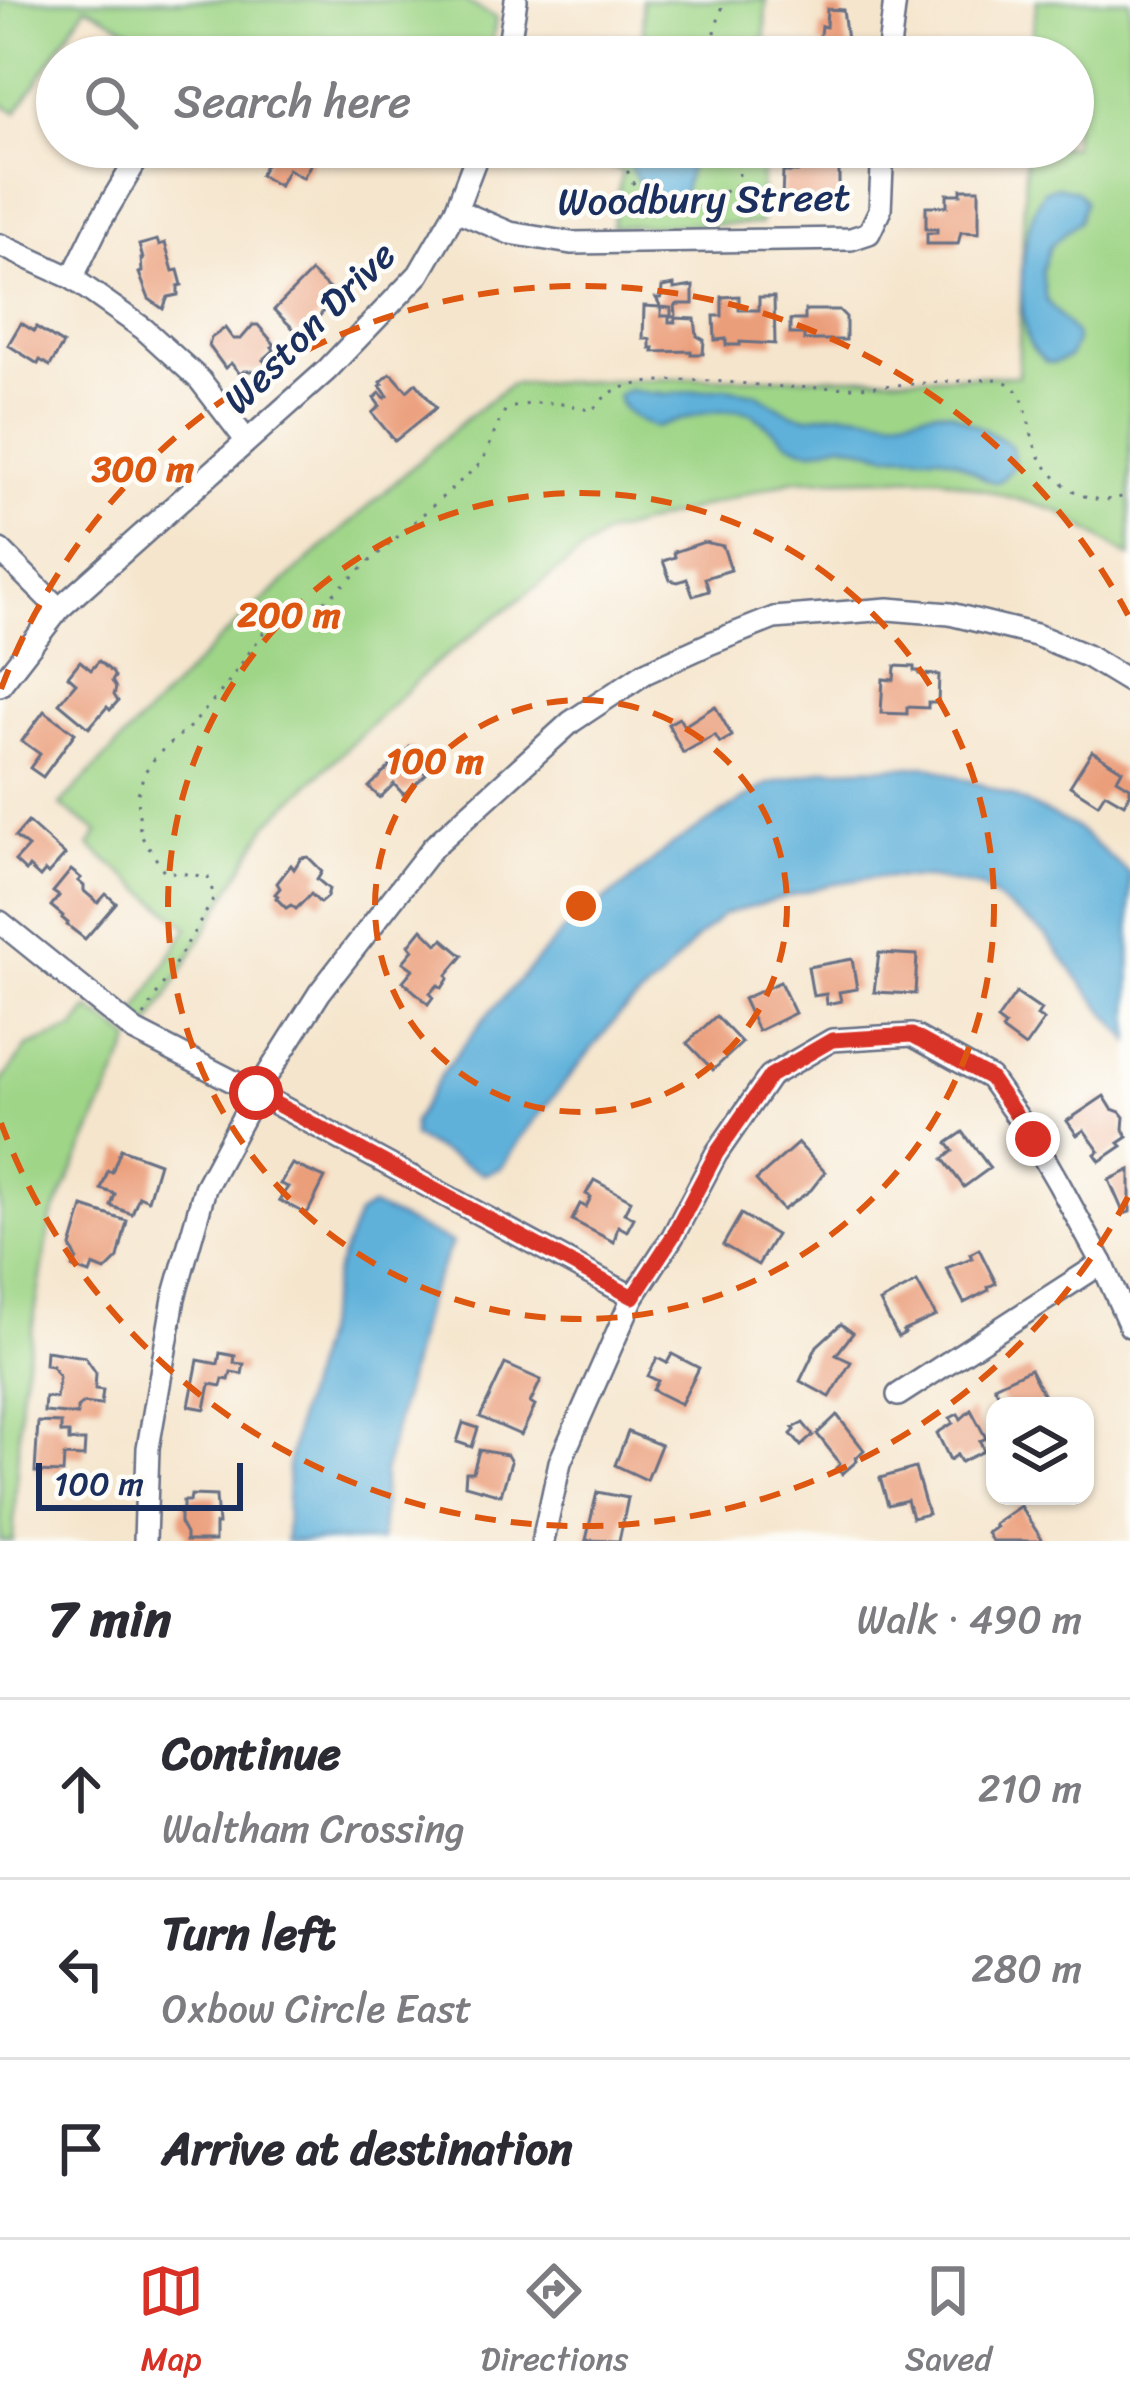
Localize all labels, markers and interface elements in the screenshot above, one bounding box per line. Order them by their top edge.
search box [36,36,1094,168]
text: Search here [174,62,411,142]
icon: search [78,69,144,135]
street label: Woodbury Street [557,162,851,236]
street label: Weston Drive [205,223,413,431]
text: 300 m [91,437,194,501]
text: 200 m [237,583,341,647]
text: 100 m [386,729,484,793]
centre of rings [560,885,602,927]
route start [229,1066,283,1120]
route end [1006,1112,1060,1166]
map controls [986,1397,1094,1505]
button: layers [986,1397,1094,1505]
text: 100 m [54,1455,144,1513]
scale bar [36,1457,243,1510]
text: 7 min [48,1574,171,1664]
text: Walk · 490 m [857,1585,1082,1654]
text: Continue [162,1714,341,1794]
text: 210 m [978,1754,1082,1823]
icon: ahead [48,1756,114,1822]
text: Waltham Crossing [162,1794,465,1863]
text: Turn left [162,1894,335,1974]
text: 280 m [971,1934,1082,2003]
icon: left [48,1936,114,2002]
text: Oxbow Circle East [162,1974,472,2043]
text: Arrive at destination [162,2109,572,2189]
icon: arrive [48,2116,114,2182]
tab: Map [138,2258,204,2388]
tab: Directions [481,2258,628,2388]
tab: Saved [905,2258,992,2388]

